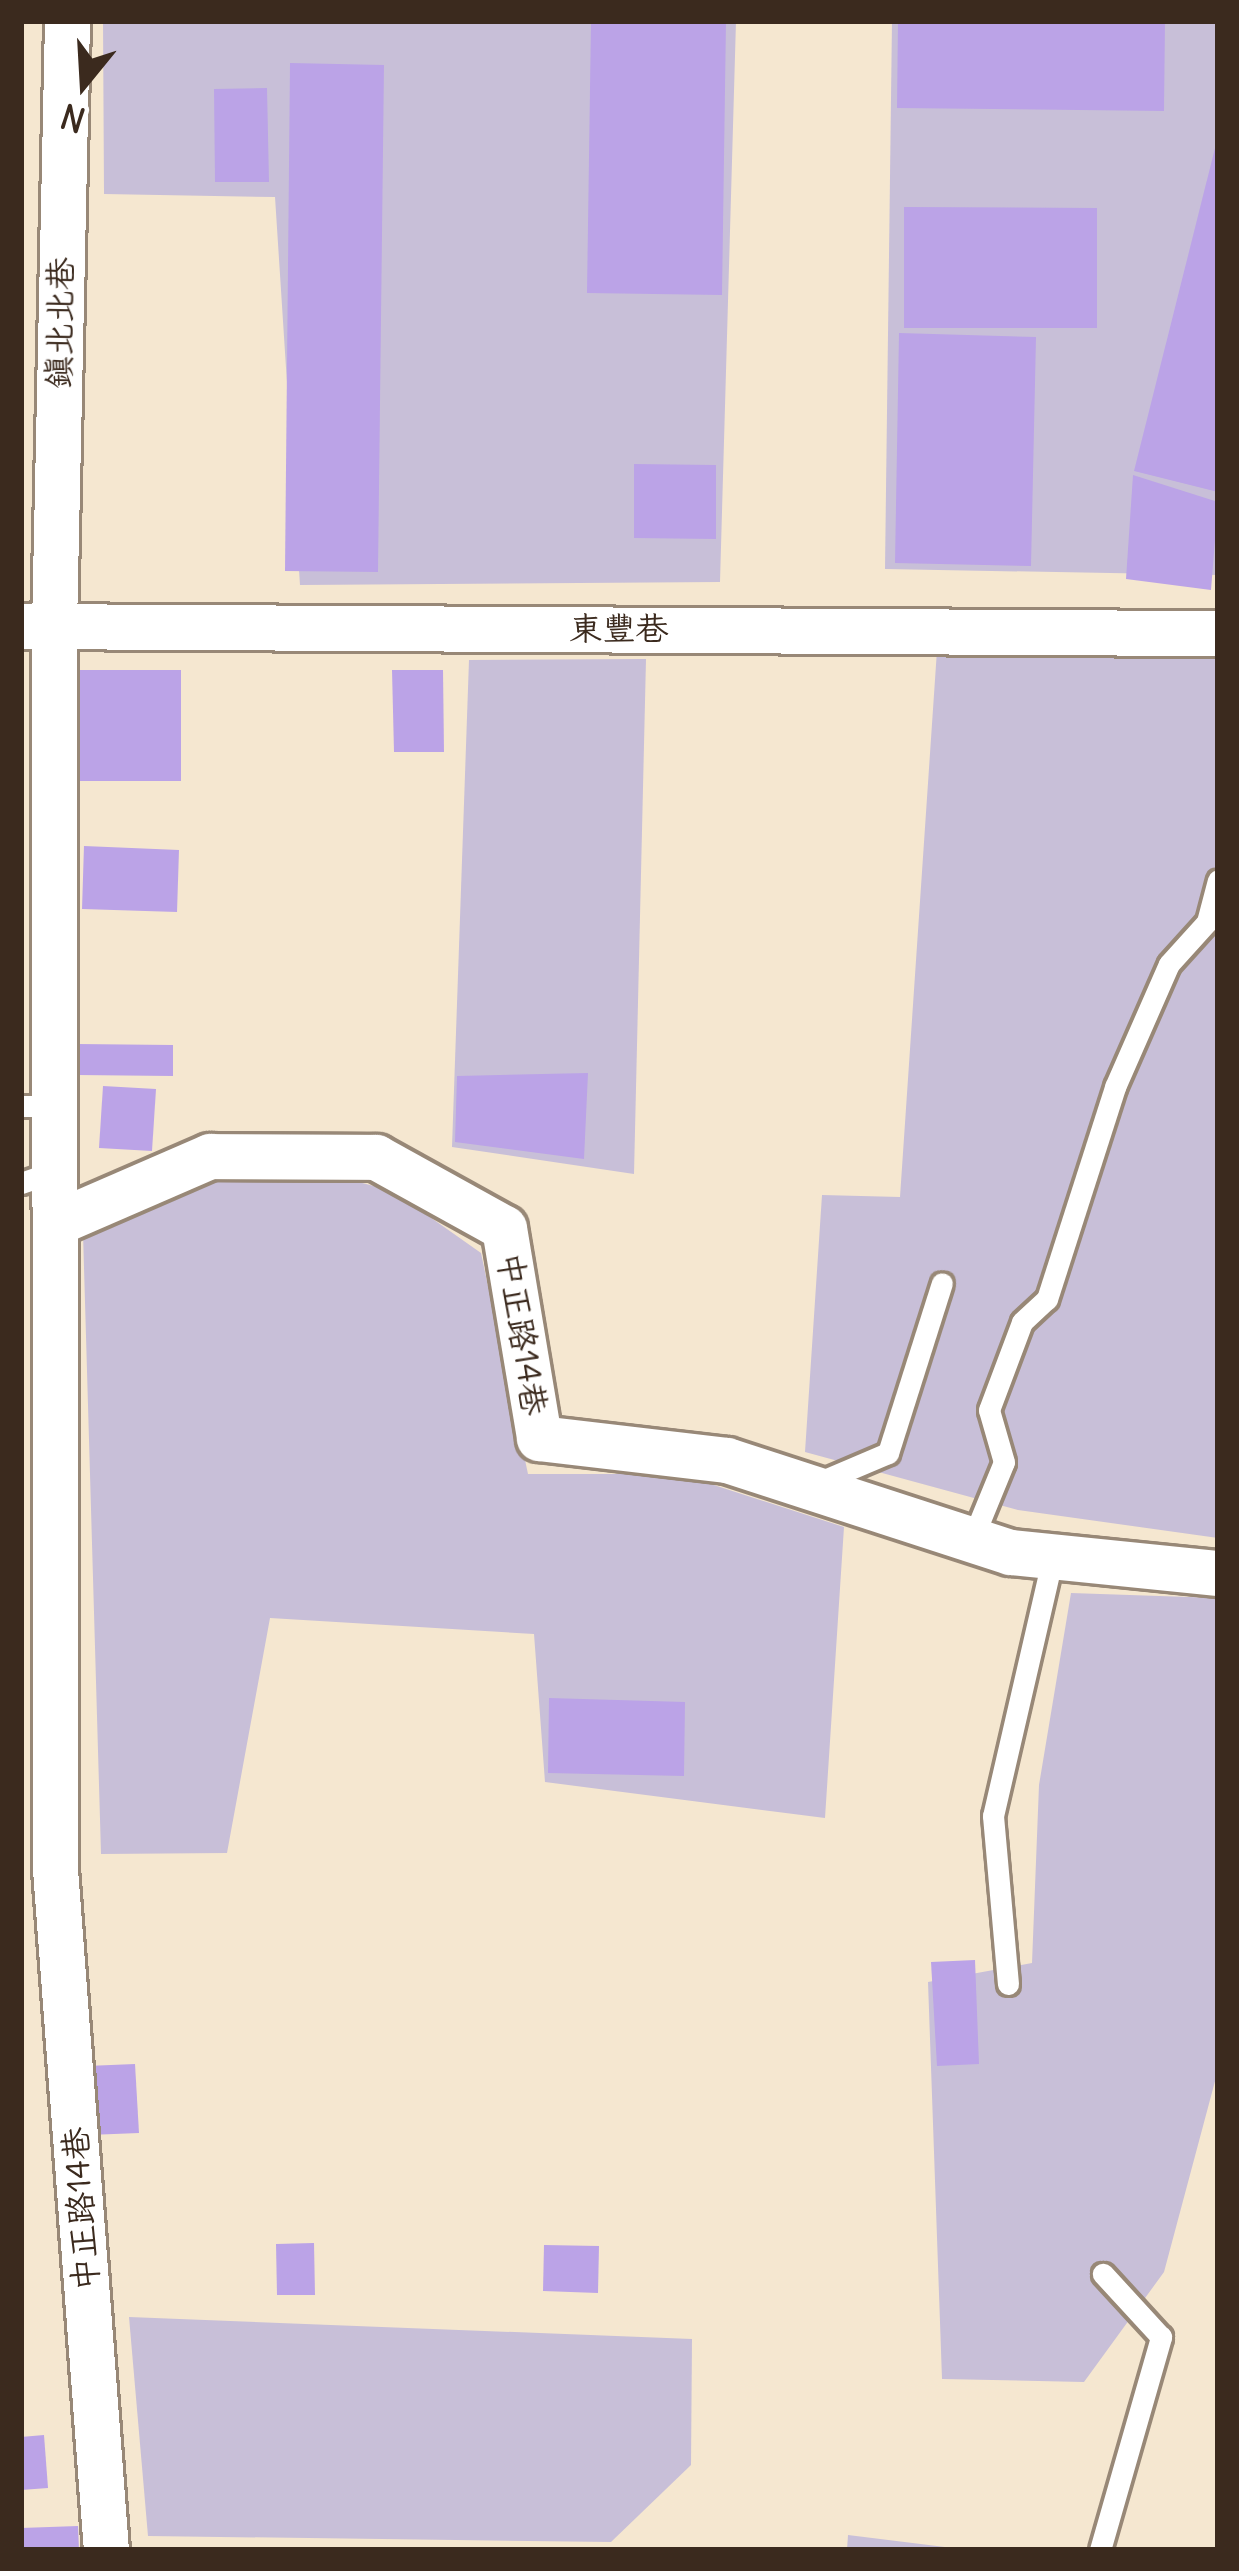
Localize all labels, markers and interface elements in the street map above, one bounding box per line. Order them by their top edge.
north arrow [24,24,144,144]
text: N [56,95,90,142]
street label: 鎮北北巷 [39,257,81,389]
street label: 東豐巷 [570,609,668,649]
street label: 中正路14巷 [490,1250,554,1418]
street label: 中正路14巷 [56,2126,106,2292]

